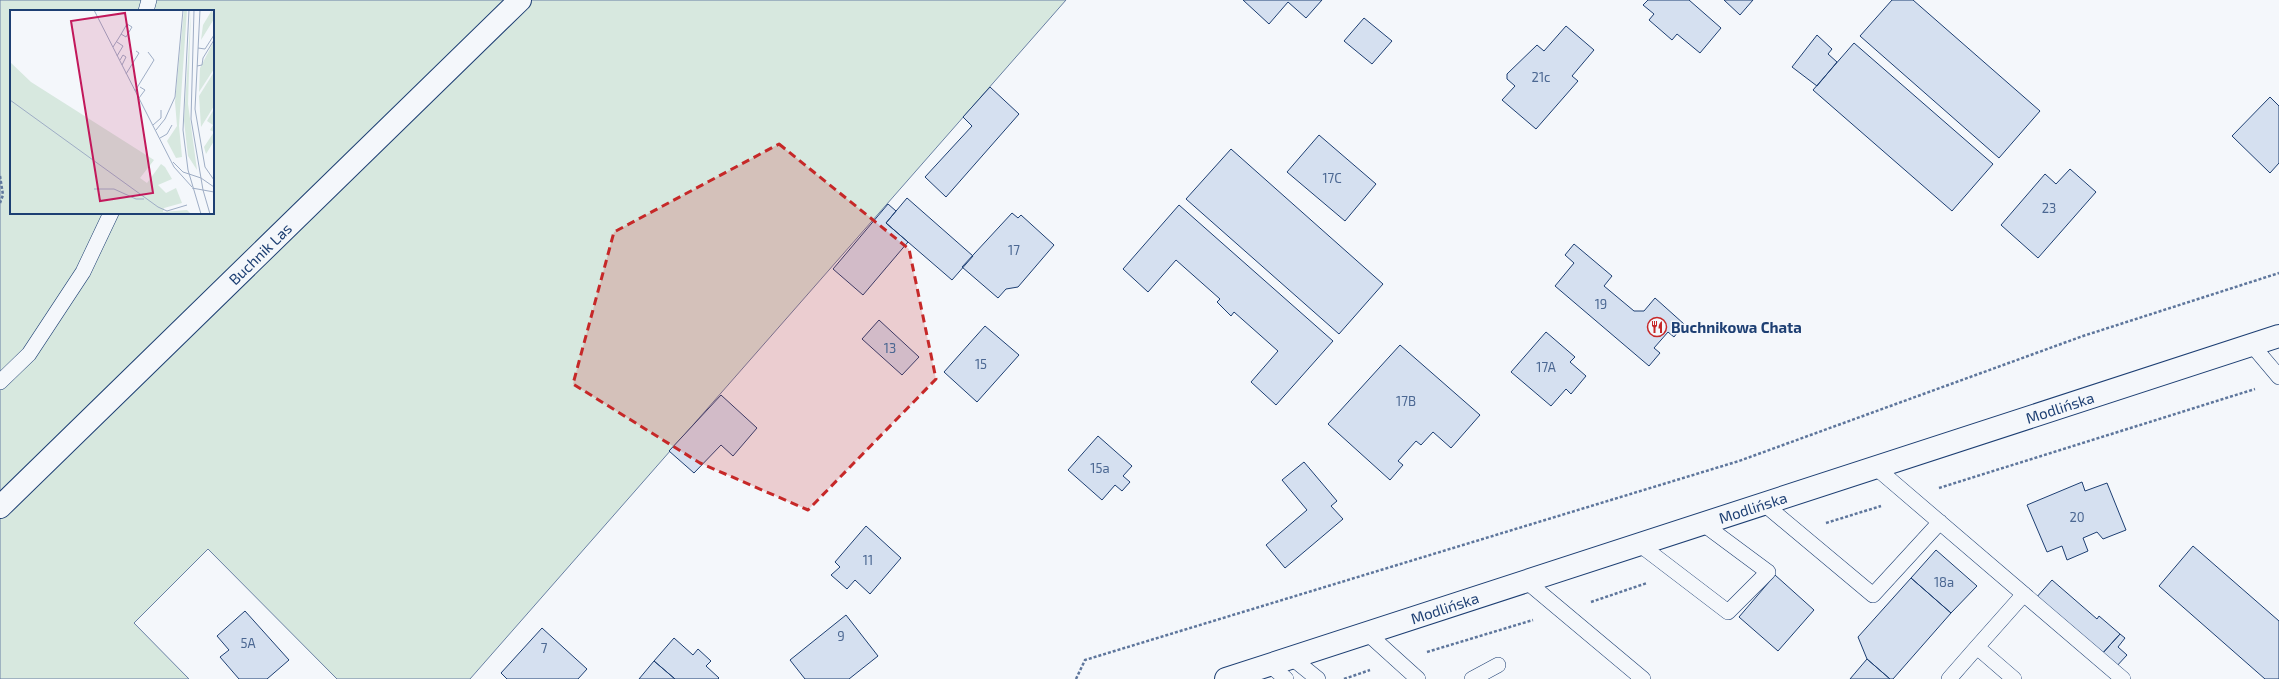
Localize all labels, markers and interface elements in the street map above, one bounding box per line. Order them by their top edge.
inset map [10,10,214,214]
house number: 21c [1532,69,1550,85]
house number: 17C [1322,170,1342,186]
house number: 23 [2042,200,2056,216]
street label: Buchnik Las [225,219,295,288]
house number: 17 [1008,242,1020,258]
house number: 19 [1595,296,1607,312]
restaurant icon: Buchnikowa Chata [1646,316,1668,338]
place label: Buchnikowa Chata [1671,318,1802,336]
house number: 13 [884,340,896,356]
house number: 15 [975,356,987,372]
house number: 17A [1536,359,1556,375]
street label: Modlińska [2023,388,2096,427]
house number: 17B [1396,393,1416,409]
house number: 15a [1090,460,1110,476]
street label: Modlińska [1716,488,1789,527]
house number: 20 [2069,509,2085,525]
house number: 11 [863,552,873,568]
house number: 18a [1934,574,1954,590]
street label: Modlińska [1408,588,1481,627]
house number: 9 [837,628,845,644]
house number: 5A [240,635,256,651]
house number: 7 [541,640,548,656]

